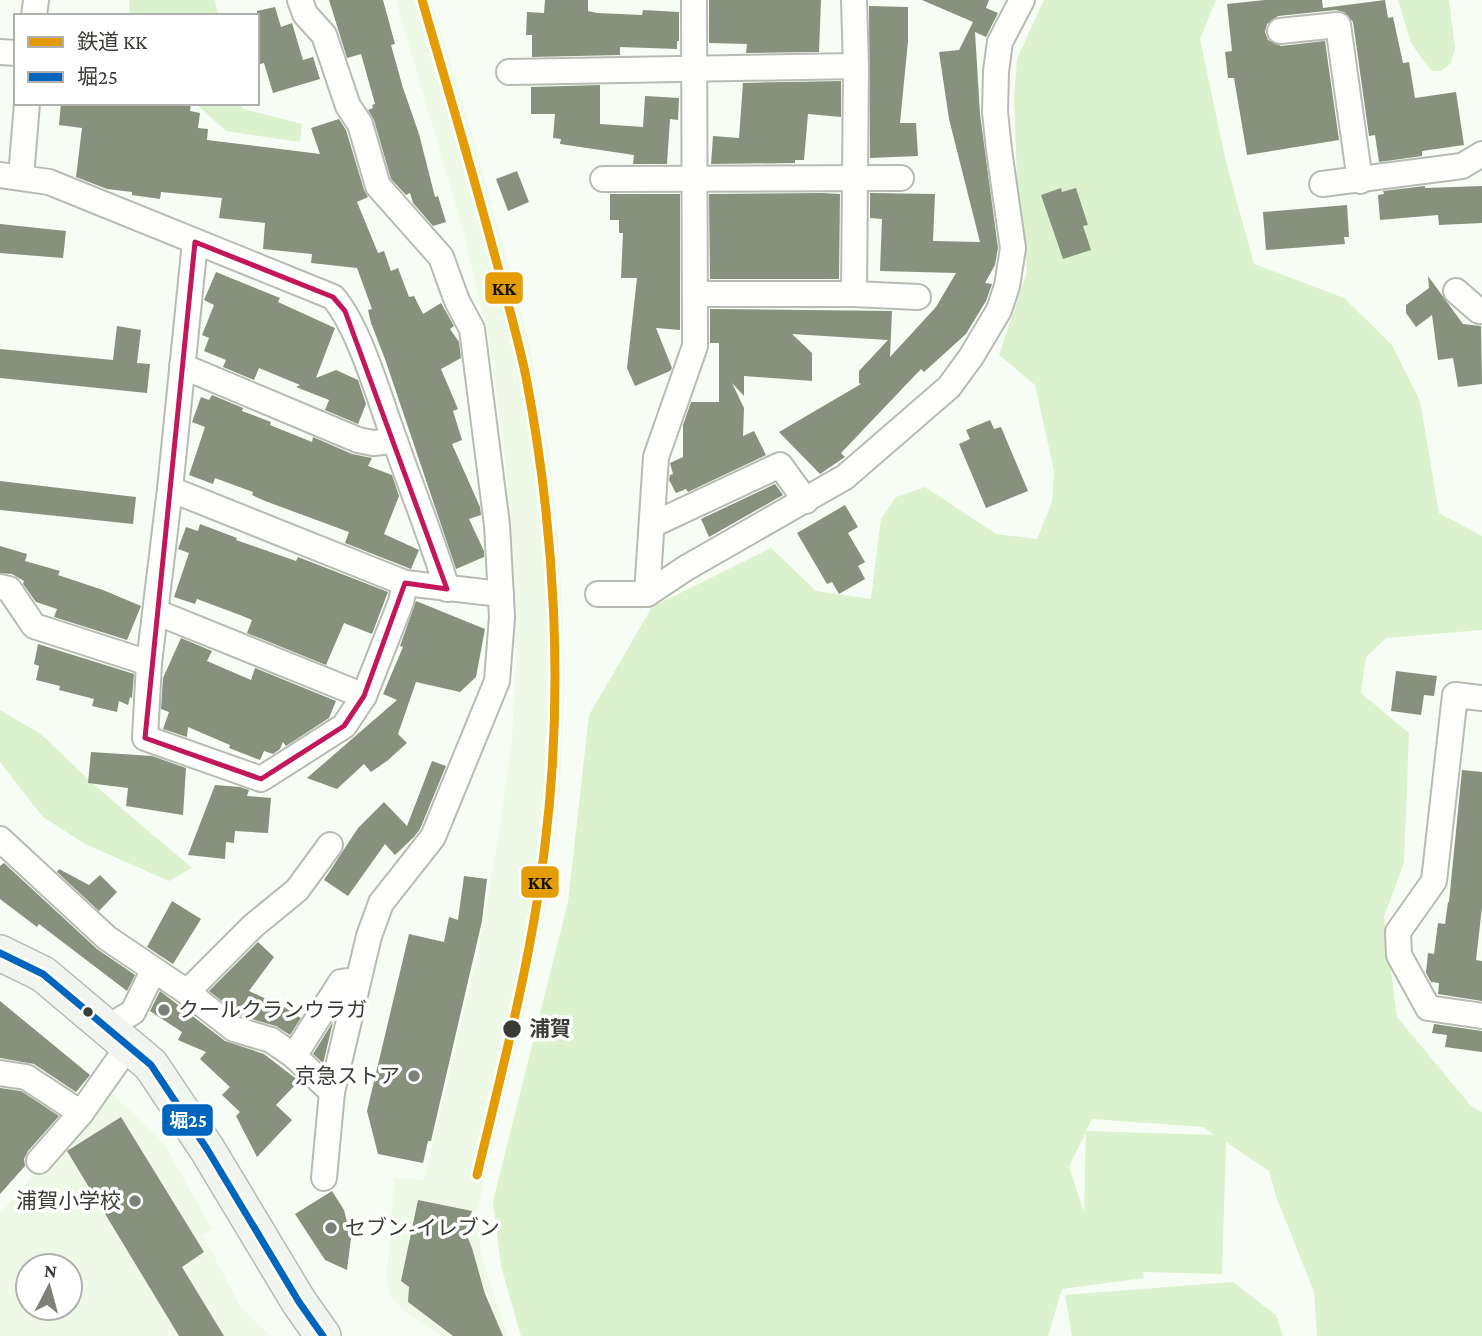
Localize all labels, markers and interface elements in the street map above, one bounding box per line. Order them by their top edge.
legend [14,14,259,105]
text: 鉄道 KK [77,30,148,54]
text: 堀25 [77,65,118,89]
line badge: KK [484,271,524,305]
text: KK [492,278,517,299]
line badge: KK [520,865,560,899]
text: KK [528,872,553,893]
place label: クールクランウラガ [178,998,367,1022]
marker: クールクランウラガ [156,1002,172,1018]
unlabelled marker [81,1005,95,1019]
place label: 浦賀 [529,1017,571,1041]
marker: 浦賀 [501,1018,523,1040]
place label: 京急ストア [295,1064,400,1088]
marker: 京急ストア [406,1068,422,1084]
line badge: 堀25 [161,1103,214,1137]
text: 堀25 [169,1110,207,1131]
place label: 浦賀小学校 [16,1189,121,1213]
marker: 浦賀小学校 [127,1193,143,1209]
place label: セブン-イレブン [345,1216,500,1240]
marker: セブン-イレブン [323,1220,339,1236]
north arrow [14,1252,84,1322]
text: N [43,1259,58,1282]

